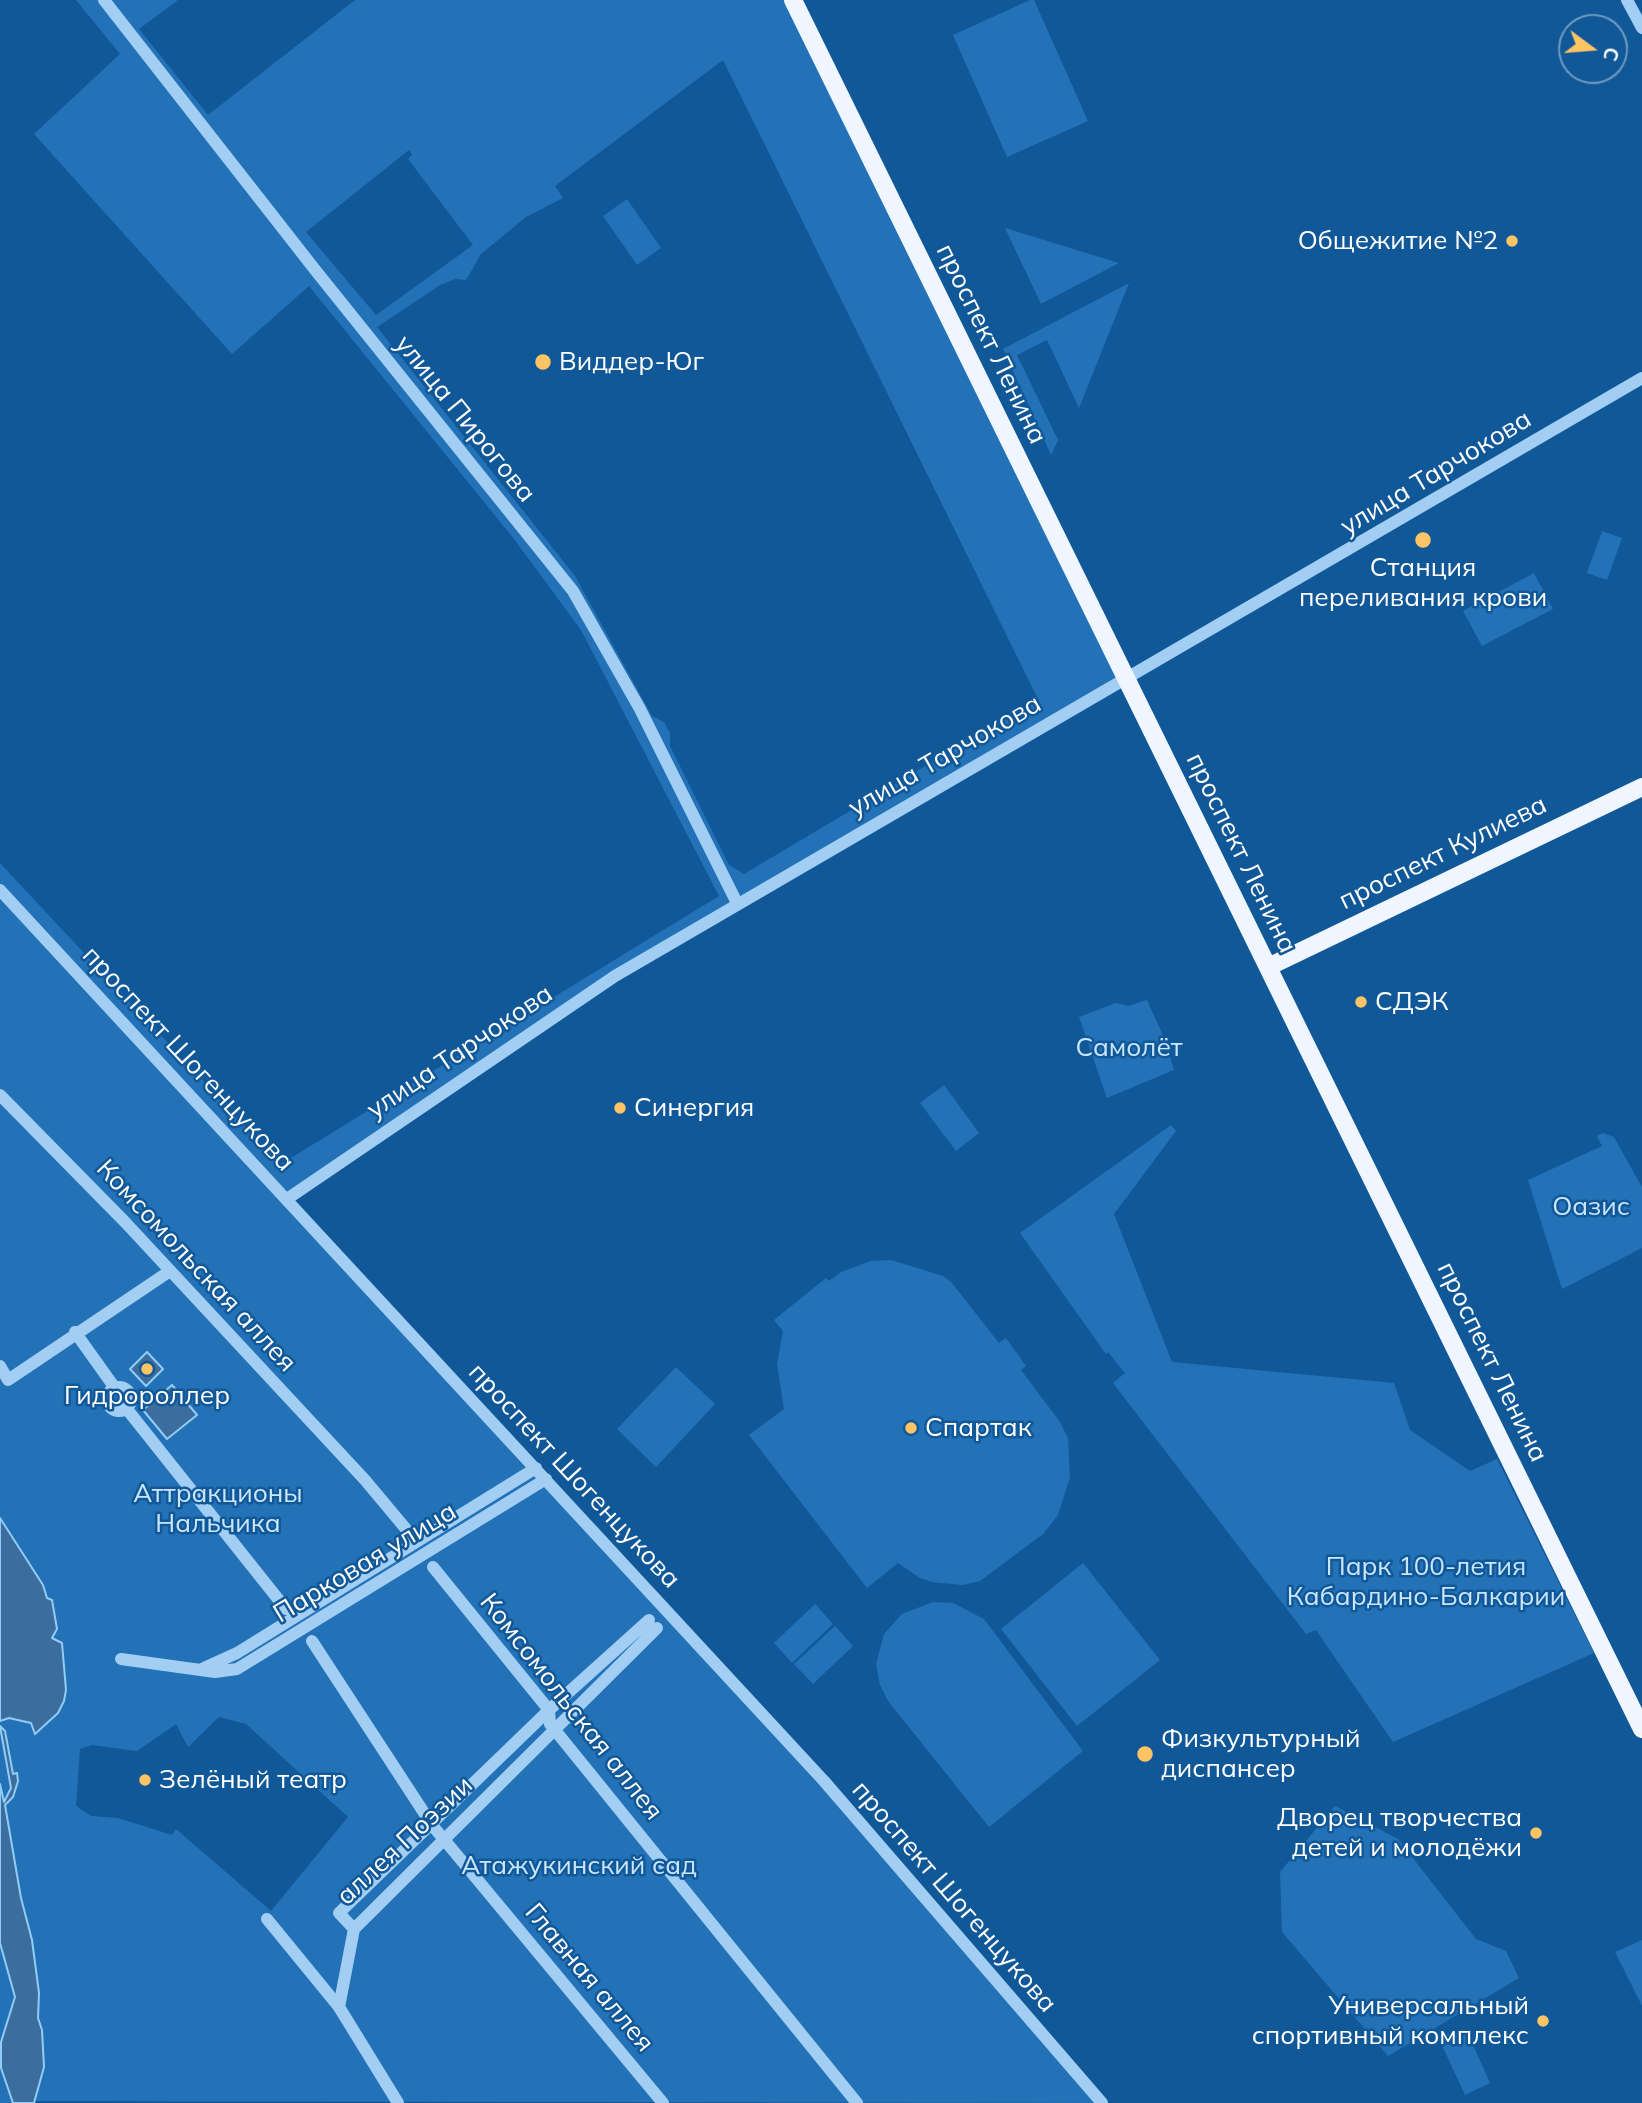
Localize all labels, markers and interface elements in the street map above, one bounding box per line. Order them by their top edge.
north arrow [1558,14,1628,84]
text: С [1598,45,1625,64]
place label: Общежитие №2 [1298,225,1498,257]
marker: Общежитие №2 [1504,233,1520,249]
street label: проспект Ленина [929,239,1053,449]
street label: улица Пирогова [388,329,542,509]
place label: Виддер-Юг [559,346,704,378]
marker: Виддер-Юг [533,352,553,372]
street label: улица Тарчокова [1335,404,1537,542]
marker: Станция переливания крови [1413,530,1433,550]
place label: Станция переливания крови [1299,552,1547,614]
street label: улица Тарчокова [843,688,1047,824]
street label: проспект Ленина [1179,748,1303,958]
street label: проспект Кулиева [1334,789,1552,917]
street label: проспект Шогенцукова [76,940,300,1178]
street label: улица Тарчокова [361,978,559,1126]
place label: СДЭК [1375,986,1449,1018]
marker: СДЭК [1353,994,1369,1010]
park label: Самолёт [1075,1032,1183,1064]
place label: Синергия [634,1092,754,1124]
marker: Синергия [612,1100,628,1116]
street label: Комсомольская аллея [90,1153,302,1379]
park label: Оазис [1552,1191,1630,1223]
street label: проспект Ленина [1430,1257,1554,1467]
street label: проспект Шогенцукова [462,1357,686,1595]
marker: Гидророллер [139,1361,155,1377]
place label: Гидророллер [64,1380,230,1412]
place label: Спартак [925,1412,1032,1444]
marker: Спартак [903,1420,919,1436]
park label: Аттракционы Нальчика [133,1478,303,1540]
street label: Парковая улица [268,1496,462,1630]
park label: Парк 100-летия Кабардино-Балкарии [1287,1551,1565,1612]
street label: Комсомольская аллея [473,1588,669,1826]
place label: Физкультурный диспансер [1161,1723,1361,1784]
marker: Физкультурный диспансер [1135,1744,1155,1764]
place label: Зелёный театр [159,1764,347,1796]
street label: аллея Поэзии [331,1770,479,1912]
marker: Зелёный театр [137,1772,153,1788]
street label: проспект Шогенцукова [845,1775,1063,2019]
place label: Дворец творчества детей и молодёжи [1277,1802,1522,1864]
marker: Дворец творчества детей и молодёжи [1528,1825,1544,1841]
park label: Атажукинский сад [461,1850,697,1882]
street label: Главная аллея [518,1898,660,2058]
place label: Универсальный спортивный комплекс [1252,1990,1529,2052]
marker: Универсальный спортивный комплекс [1535,2013,1551,2029]

